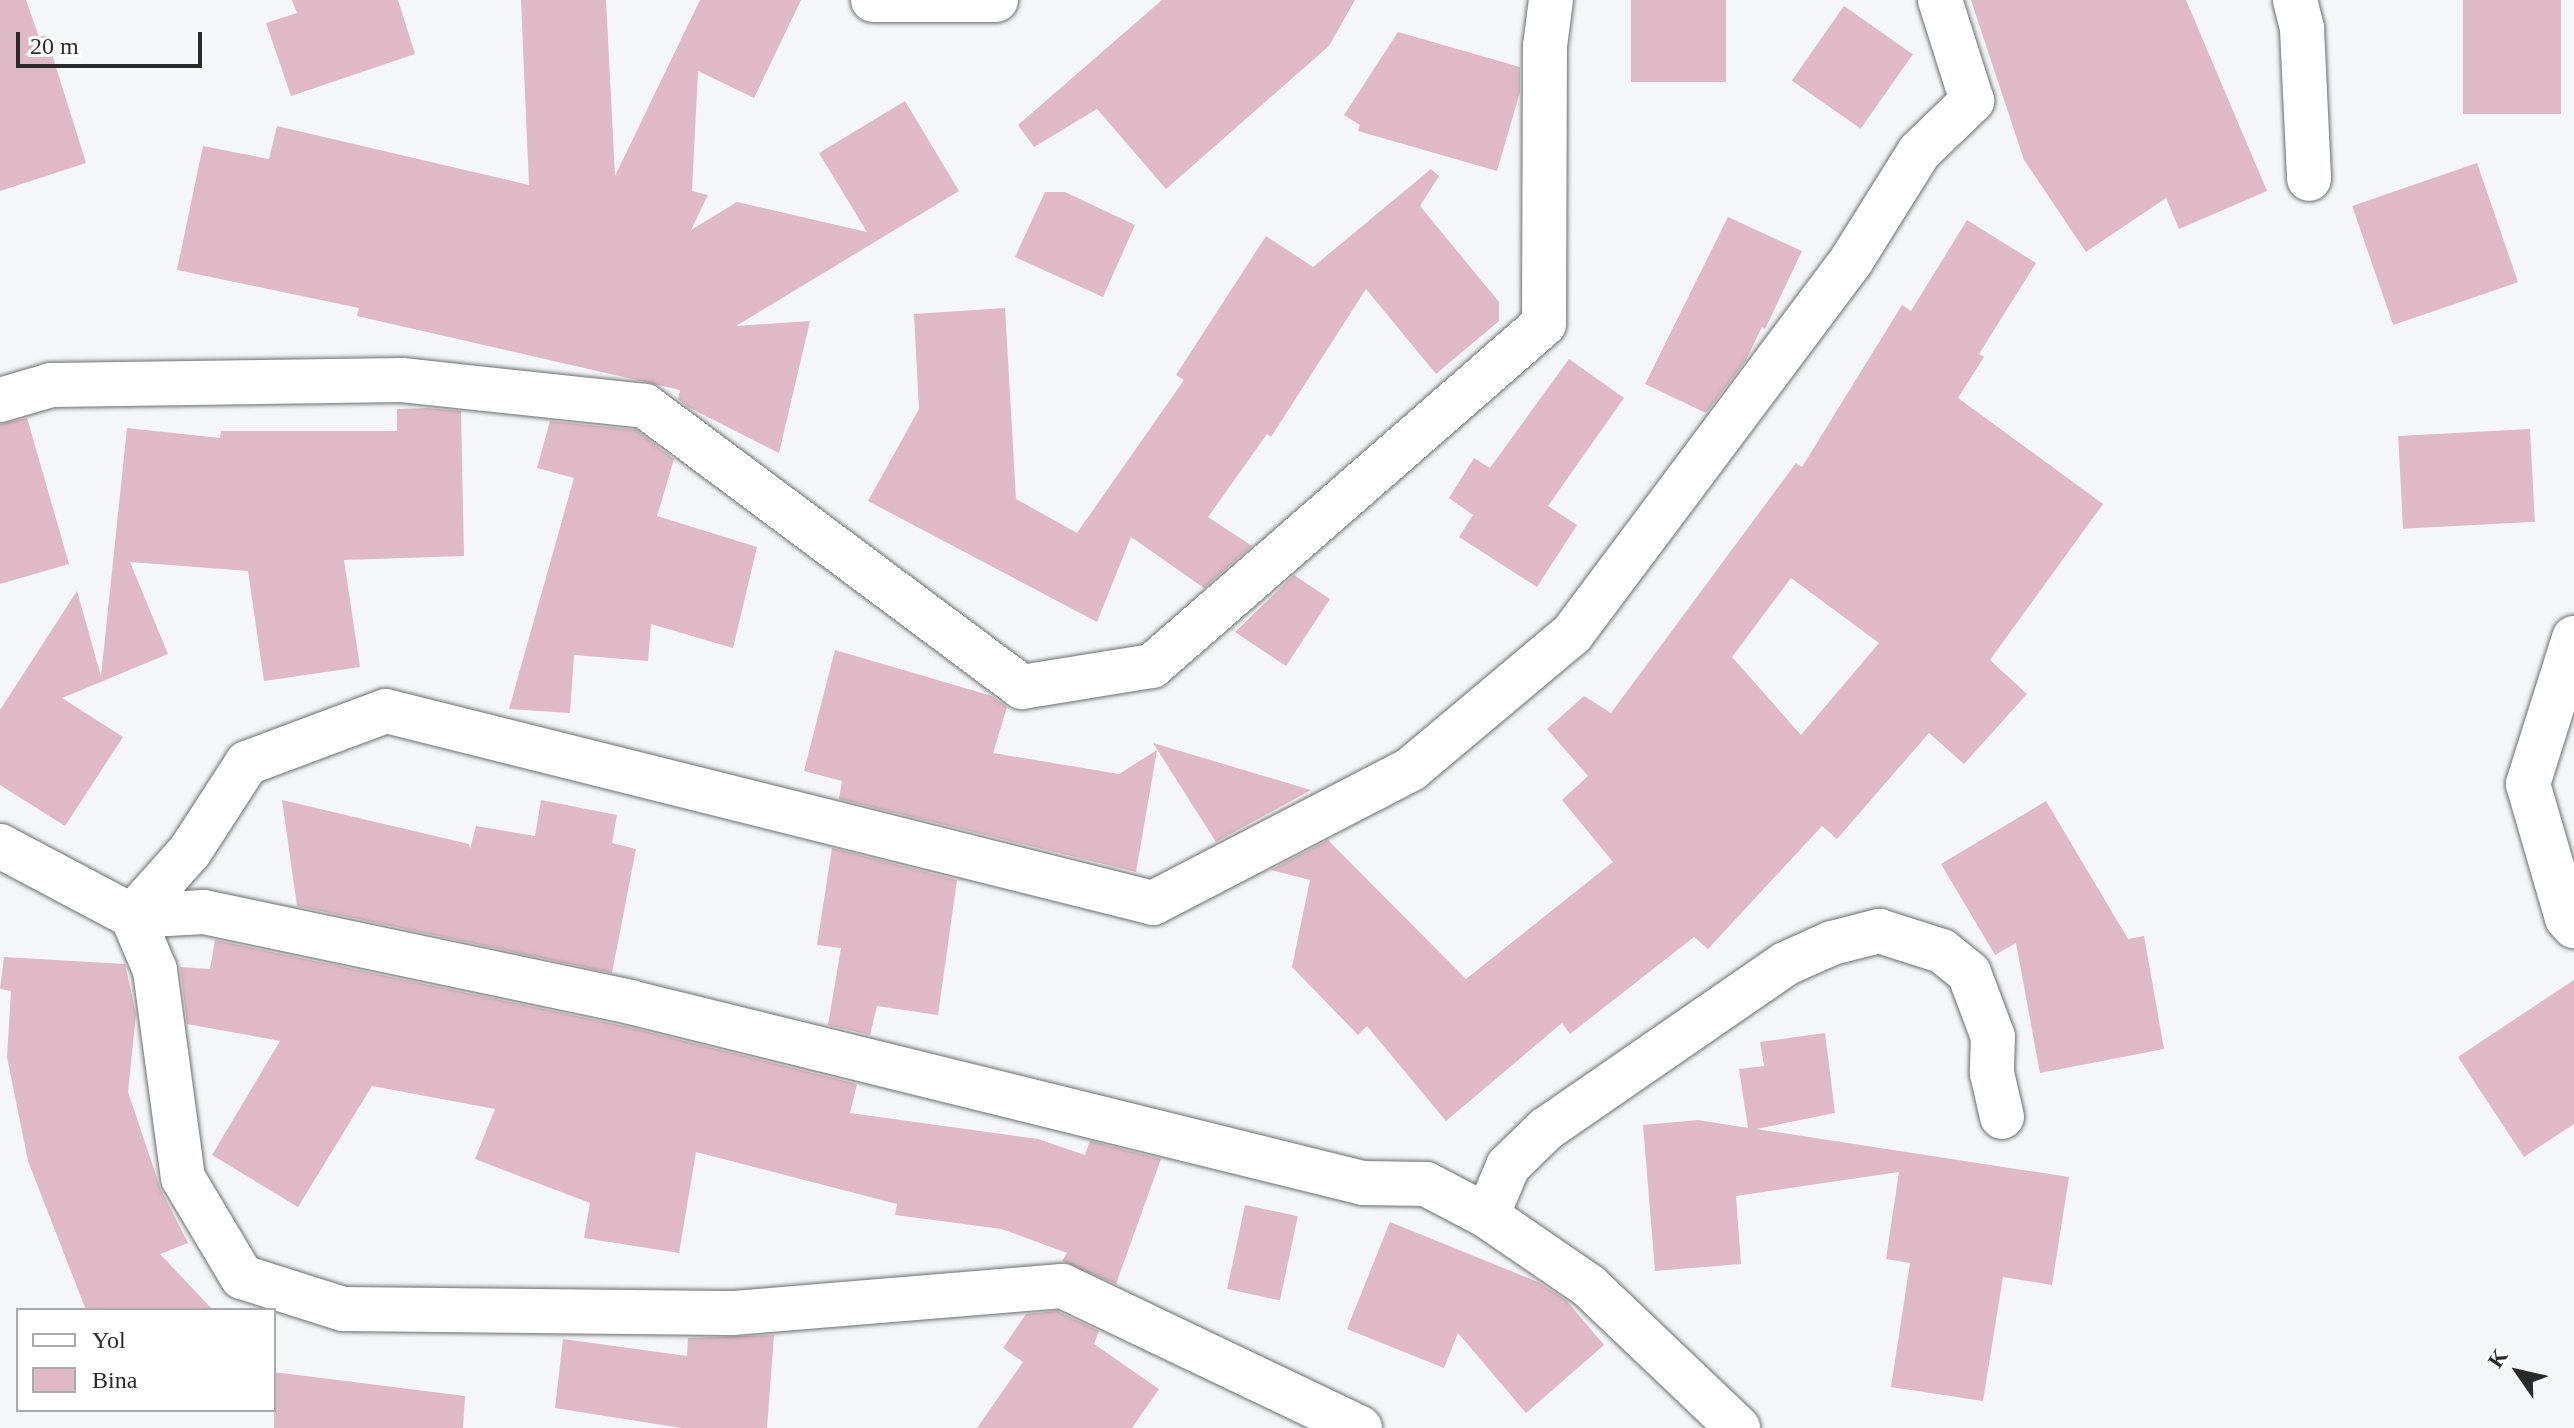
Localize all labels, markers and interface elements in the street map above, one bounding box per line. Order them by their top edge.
scale bar [20,16,206,66]
text: 20 m [30,33,79,59]
legend [16,1308,276,1412]
text: Yol [92,1327,126,1353]
north arrow [2478,1332,2558,1412]
text: K [2483,1344,2513,1372]
text: Bina [92,1367,137,1393]

